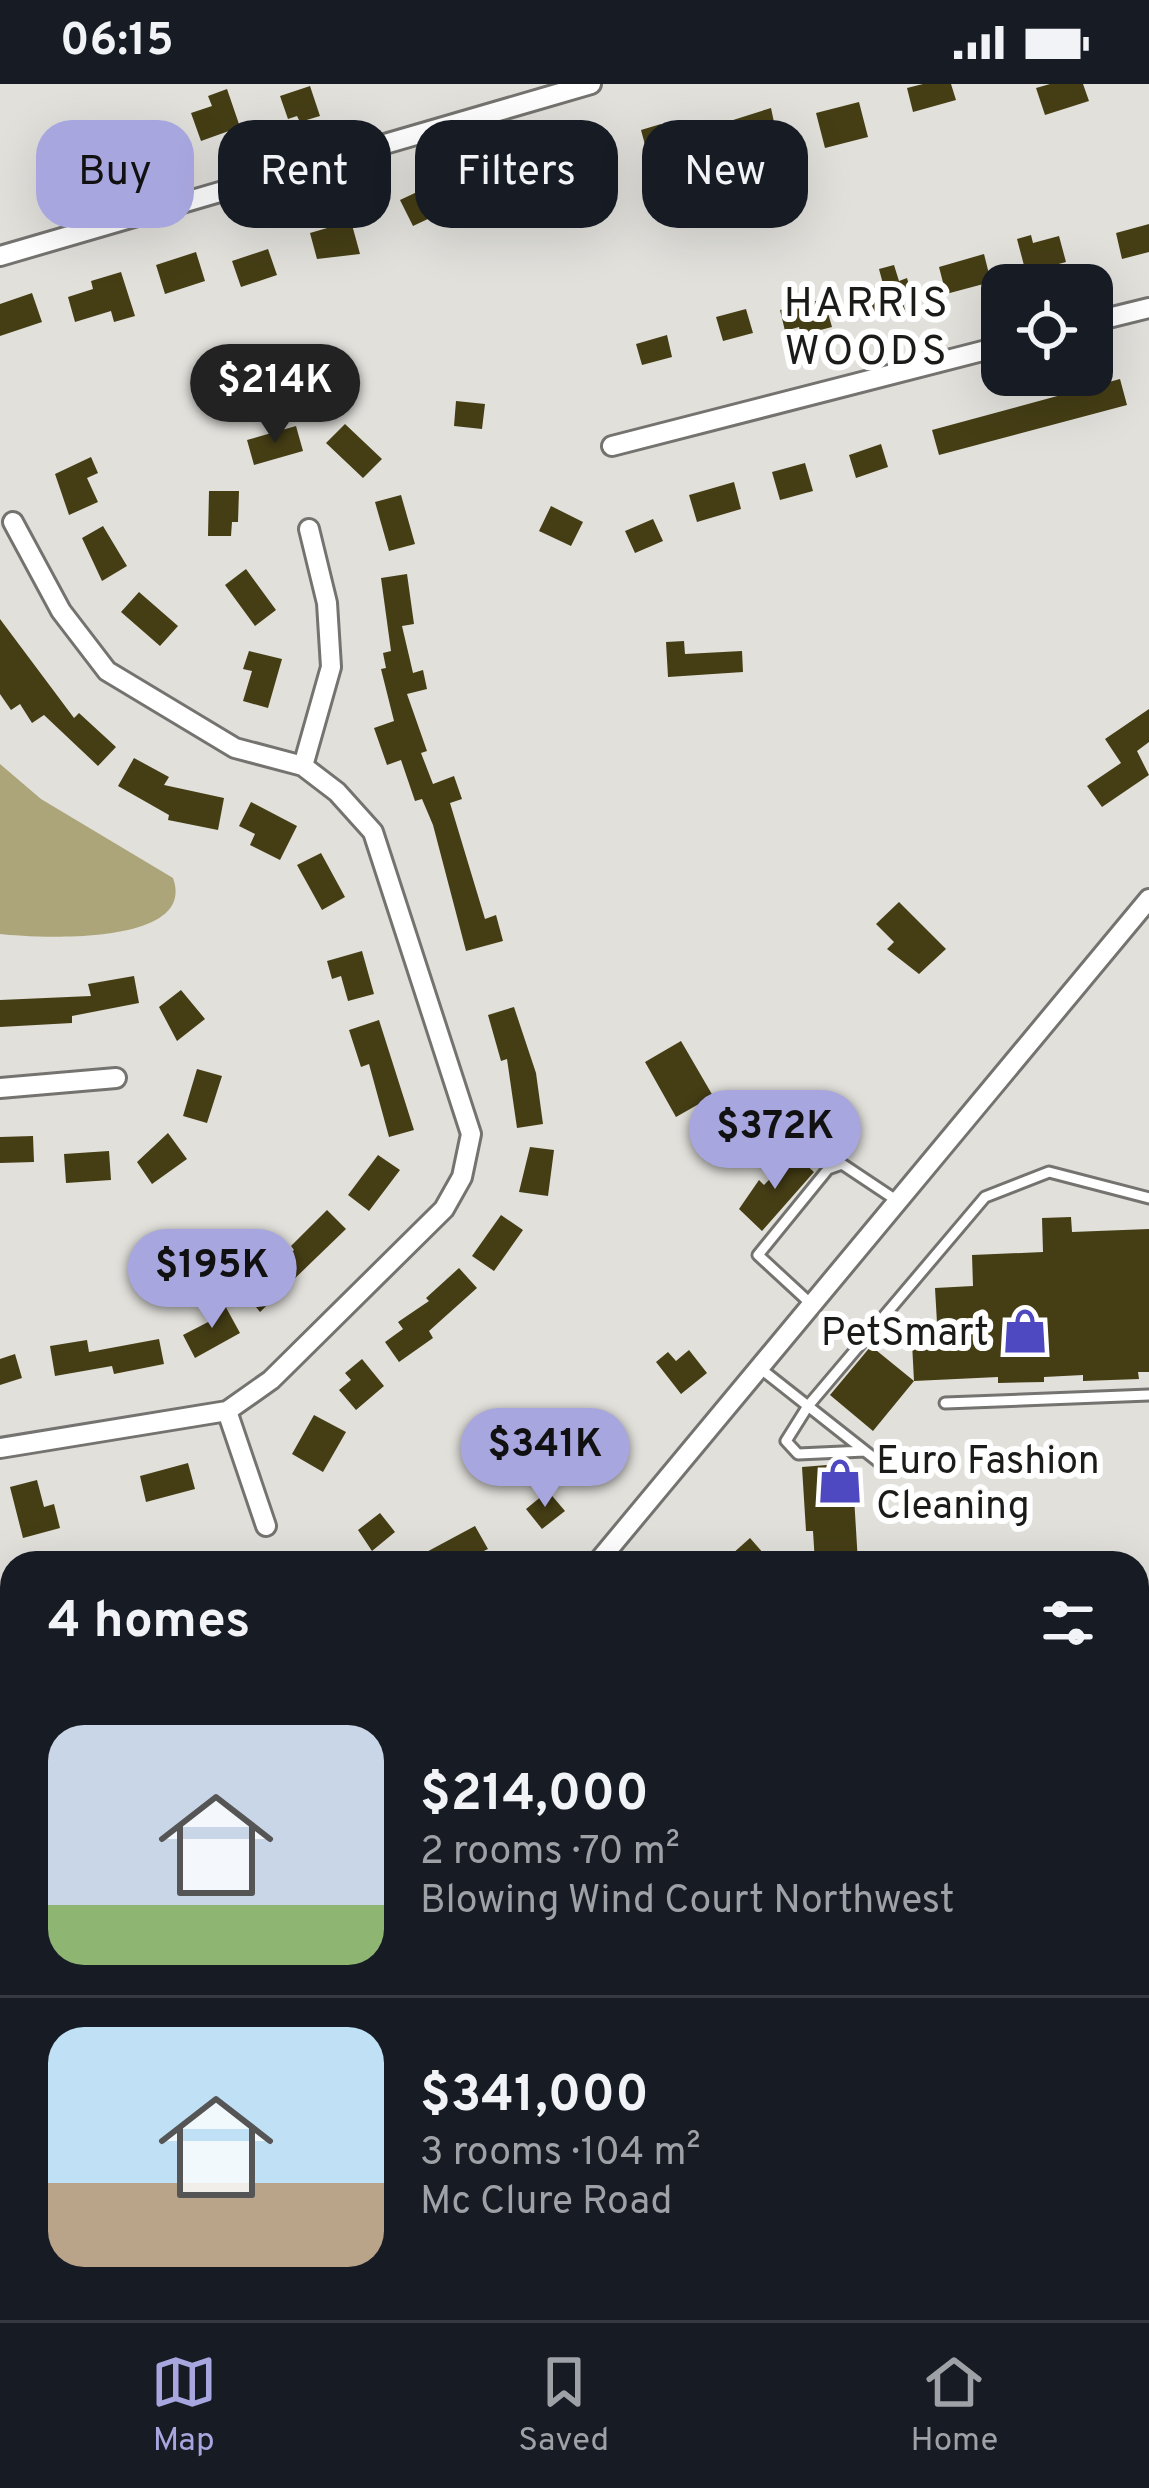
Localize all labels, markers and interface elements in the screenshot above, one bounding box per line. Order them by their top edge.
text: 06:15 [60,14,174,71]
chip: Buy [36,120,194,228]
chip: Rent [218,120,391,228]
chip: Filters [415,120,618,228]
chip: New [642,120,808,228]
map controls [981,264,1113,396]
button: locate [981,264,1113,396]
district label: HARRIS WOODS [783,279,951,380]
pin: $214K [191,344,359,446]
text: $214K [217,358,333,407]
pin: $372K [691,1090,859,1192]
text: $372K [716,1104,834,1153]
pin: $195K [128,1229,296,1331]
text: $195K [155,1243,269,1292]
shop icon: PetSmart [1000,1306,1050,1356]
place label: PetSmart [821,1311,989,1360]
pin: $341K [461,1408,629,1510]
text: $341K [487,1422,603,1471]
place label: Euro Fashion Cleaning [876,1439,1100,1533]
shop icon: Euro Fashion Cleaning [815,1456,865,1506]
icon: filters [1035,1590,1101,1656]
text: 4 homes [48,1591,250,1656]
text: $214,000 [420,1764,649,1829]
icon: home [144,1773,288,1917]
text: 2 rooms · 70 m² [420,1829,680,1878]
text: Blowing Wind Court Northwest [420,1878,955,1927]
text: $341,000 [420,2065,649,2130]
icon: home [144,2075,288,2219]
text: 3 rooms · 104 m² [420,2130,701,2179]
text: Mc Clure Road [420,2179,672,2228]
tab: Map [151,2349,217,2463]
tab: Saved [518,2349,609,2463]
tab: Home [911,2349,998,2463]

